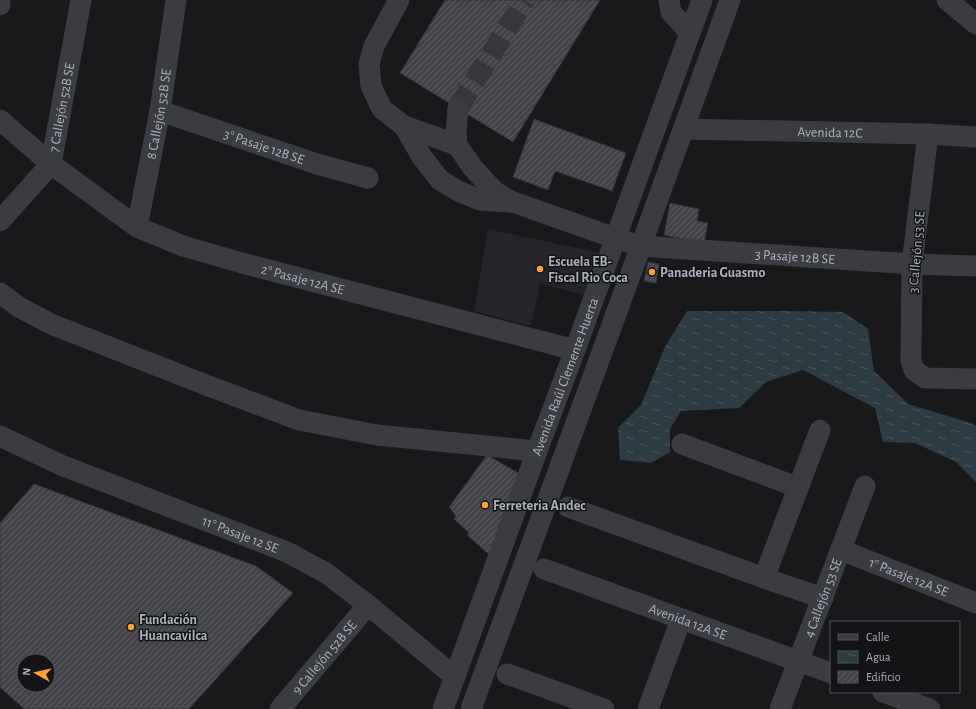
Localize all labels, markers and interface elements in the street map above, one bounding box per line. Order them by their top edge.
street label: 7 Callejón 52B SE [47,61,77,153]
street label: 8 Callejón 52B SE [145,68,174,161]
street label: Avenida 12C [797,125,863,141]
street label: 3° Pasaje 12B SE [222,127,306,167]
street label: 3 Callejón 53 SE [906,210,928,294]
street label: 3 Pasaje 12B SE [755,248,836,267]
place label: Escuela EB- Fiscal Rio Coca [548,255,628,285]
street label: 2° Pasaje 12A SE [260,262,346,297]
marker: Escuela EB- Fiscal Rio Coca [535,264,545,274]
place label: Panaderia Guasmo [660,266,765,280]
marker: Panaderia Guasmo [647,267,657,277]
street label: Avenida Raúl Clemente Huerta [530,296,602,458]
place label: Ferreteria Andec [493,499,586,513]
marker: Ferreteria Andec [480,500,490,510]
street label: 11° Pasaje 12 SE [200,514,281,556]
street label: 4 Callejón 53 SE [802,556,845,640]
street label: 1° Pasaje 12A SE [867,556,950,600]
street label: Avenida 12A SE [647,602,729,643]
place label: Fundación Huancavilca [139,613,208,643]
street label: 9 Callejón 52B SE [290,618,360,697]
legend [830,621,960,693]
marker: Fundación Huancavilca [126,622,136,632]
text: Calle [866,631,889,643]
text: Agua [866,651,891,663]
north arrow [16,653,56,693]
text: N [21,667,33,676]
text: Edificio [866,671,901,683]

